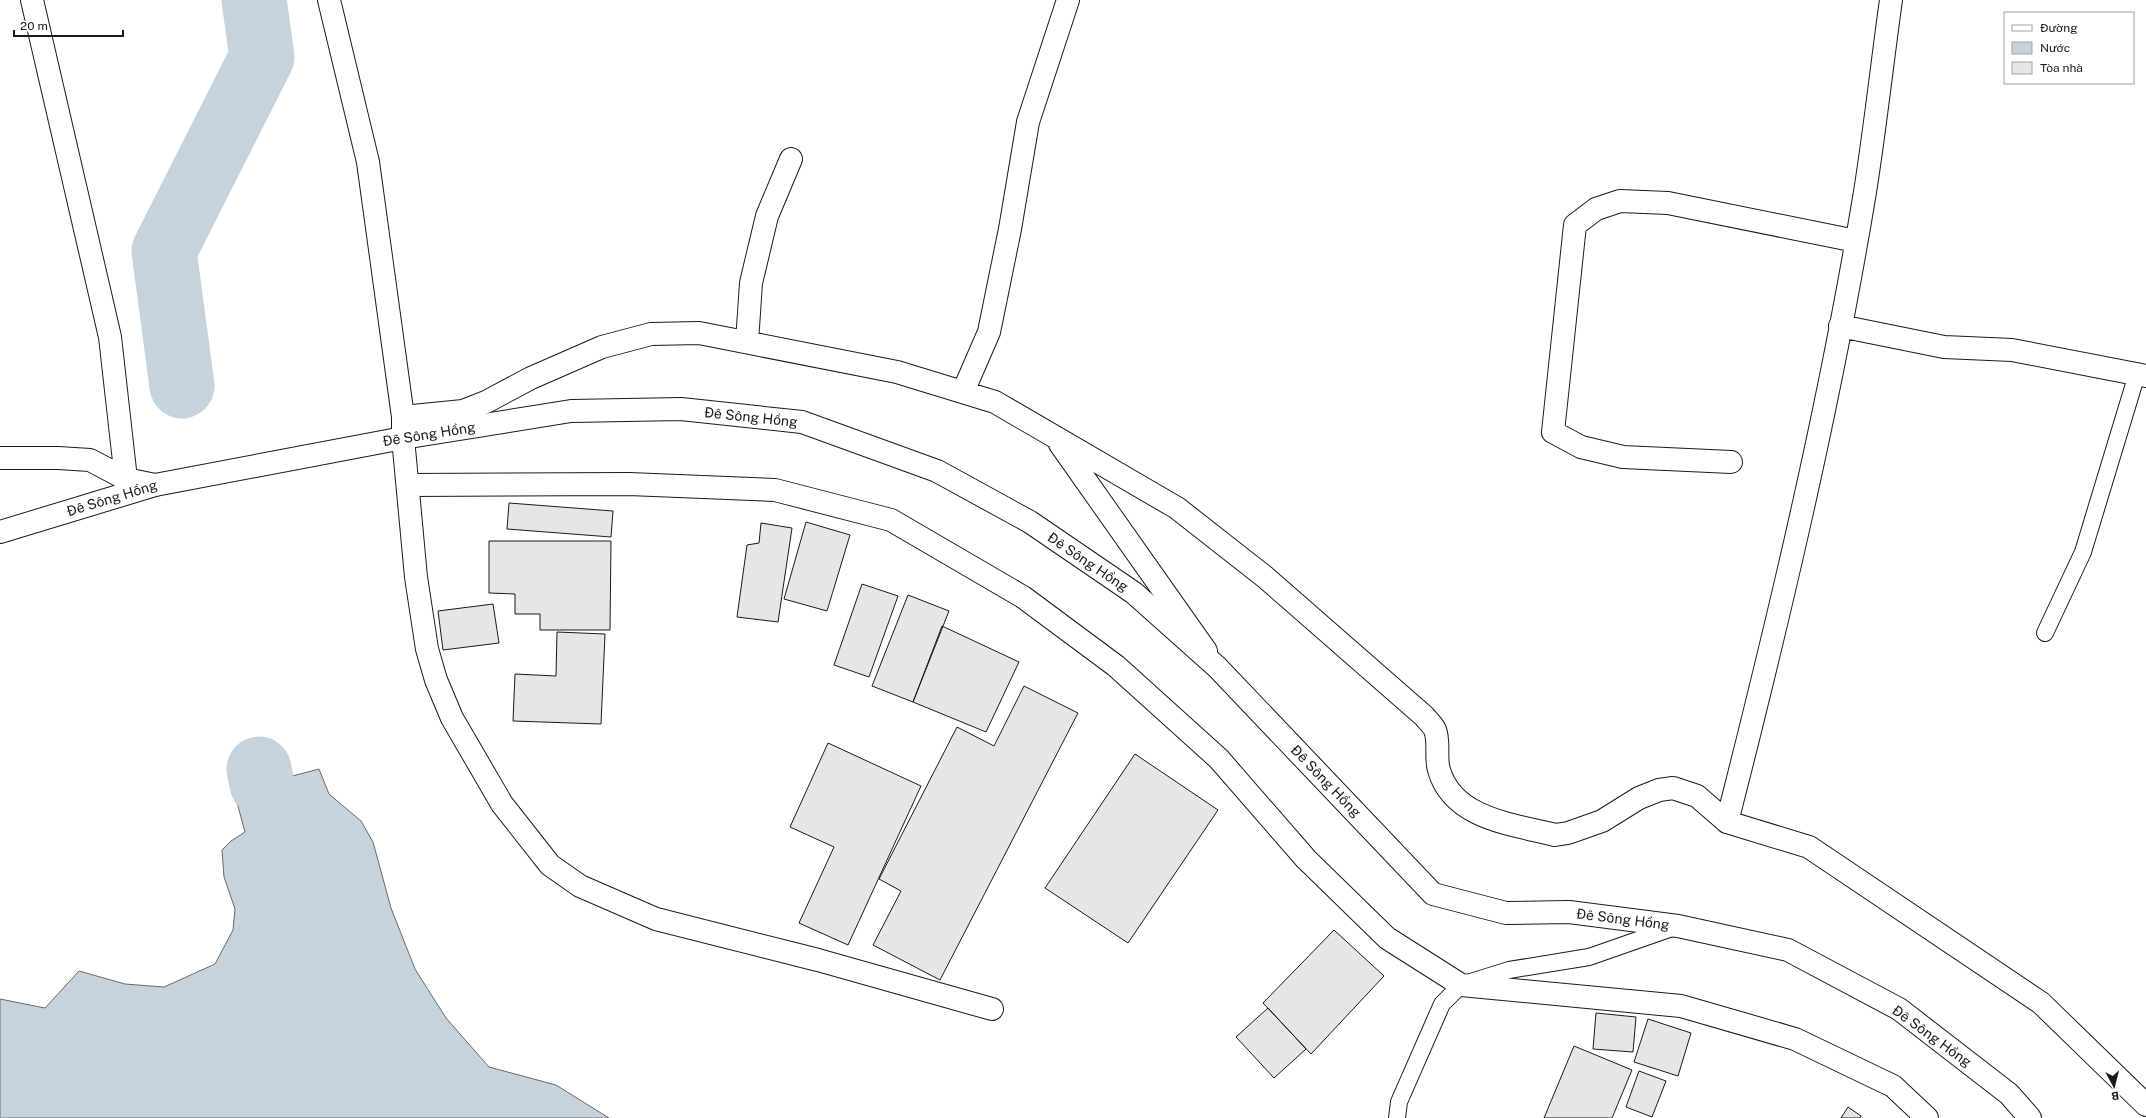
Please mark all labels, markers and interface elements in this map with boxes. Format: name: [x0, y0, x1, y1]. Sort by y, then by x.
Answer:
scale bar: [14, 12, 123, 38]
legend: [2004, 12, 2134, 84]
text: 20 m: [20, 19, 48, 33]
text: Đường: [2040, 21, 2078, 35]
text: Nước: [2040, 41, 2070, 55]
text: Tòa nhà: [2040, 61, 2083, 75]
street label: Đê Sông Hồng: [703, 404, 799, 430]
street label: Đê Sông Hồng: [381, 419, 477, 449]
street label: Đê Sông Hồng: [65, 477, 160, 519]
street label: Đê Sông Hồng: [1045, 529, 1132, 595]
street label: Đê Sông Hồng: [1288, 742, 1365, 821]
street label: Đê Sông Hồng: [1575, 905, 1671, 933]
street label: Đê Sông Hồng: [1889, 1002, 1975, 1070]
north arrow: [2094, 1066, 2134, 1106]
text: B: [2110, 1090, 2120, 1102]

